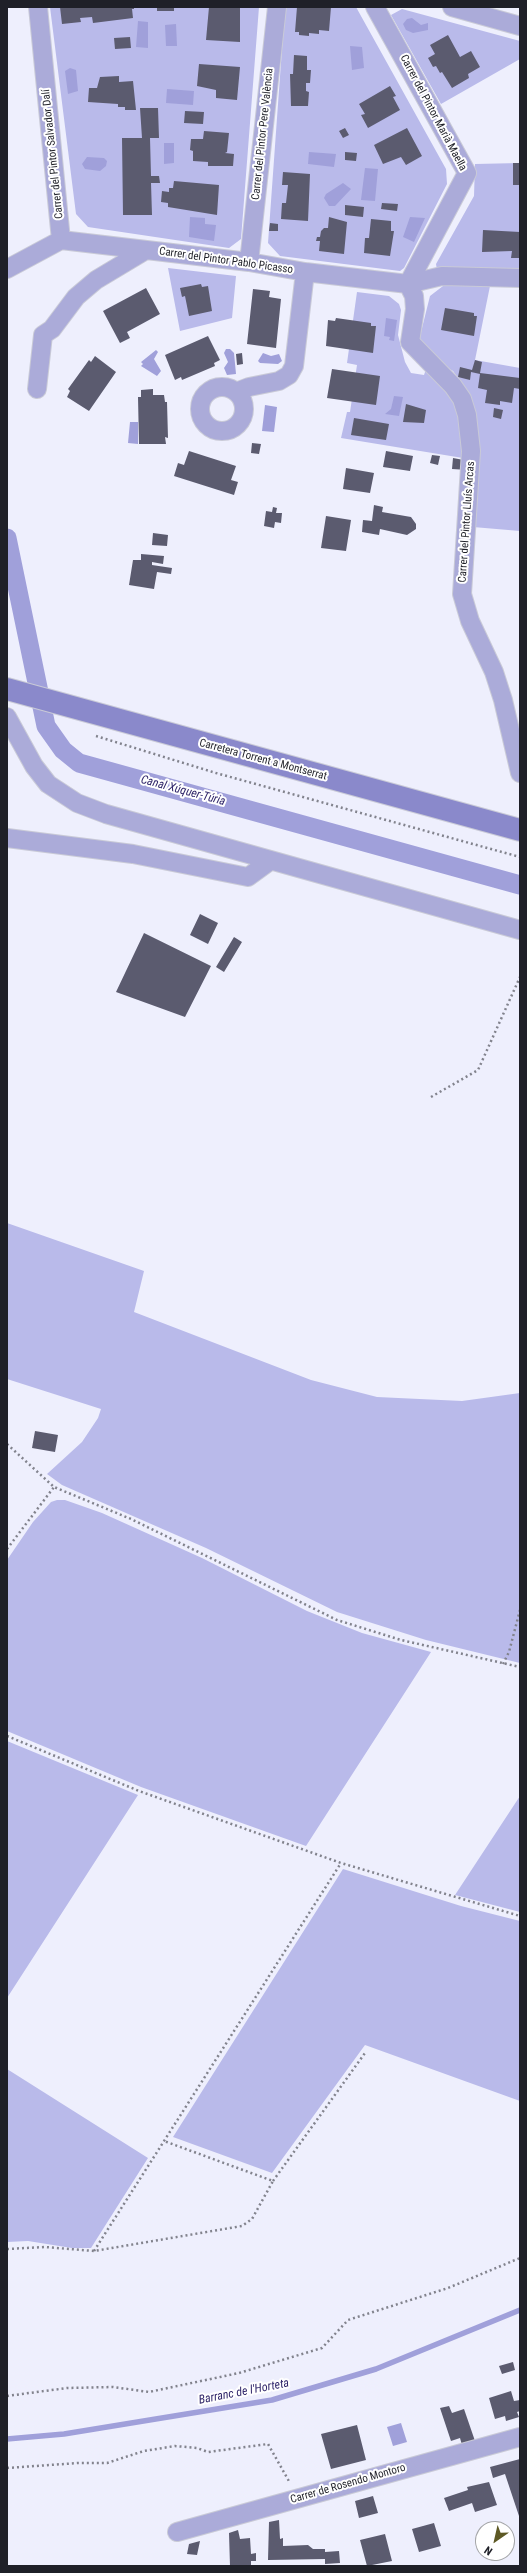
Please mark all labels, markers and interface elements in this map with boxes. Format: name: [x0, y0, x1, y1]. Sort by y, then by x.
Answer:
street label: Carrer del Pintor Marià Maella: [397, 53, 469, 173]
street label: Carrer del Pintor Pere València: [250, 67, 276, 201]
street label: Carrer del Pintor Salvador Dalí: [40, 89, 66, 219]
street label: Carrer del Pintor Pablo Picasso: [158, 245, 294, 277]
street label: Carrer del Pintor Lluís Arcas: [456, 461, 478, 583]
street label: Carretera Torrent a Montserrat: [198, 737, 328, 783]
water label: Canal Xúquer-Túria: [139, 773, 227, 809]
water label: Barranc de l'Horteta: [198, 2376, 290, 2408]
street label: Carrer de Rosendo Montoro: [289, 2461, 407, 2507]
north arrow: [475, 2521, 515, 2561]
text: N: [482, 2543, 495, 2558]

